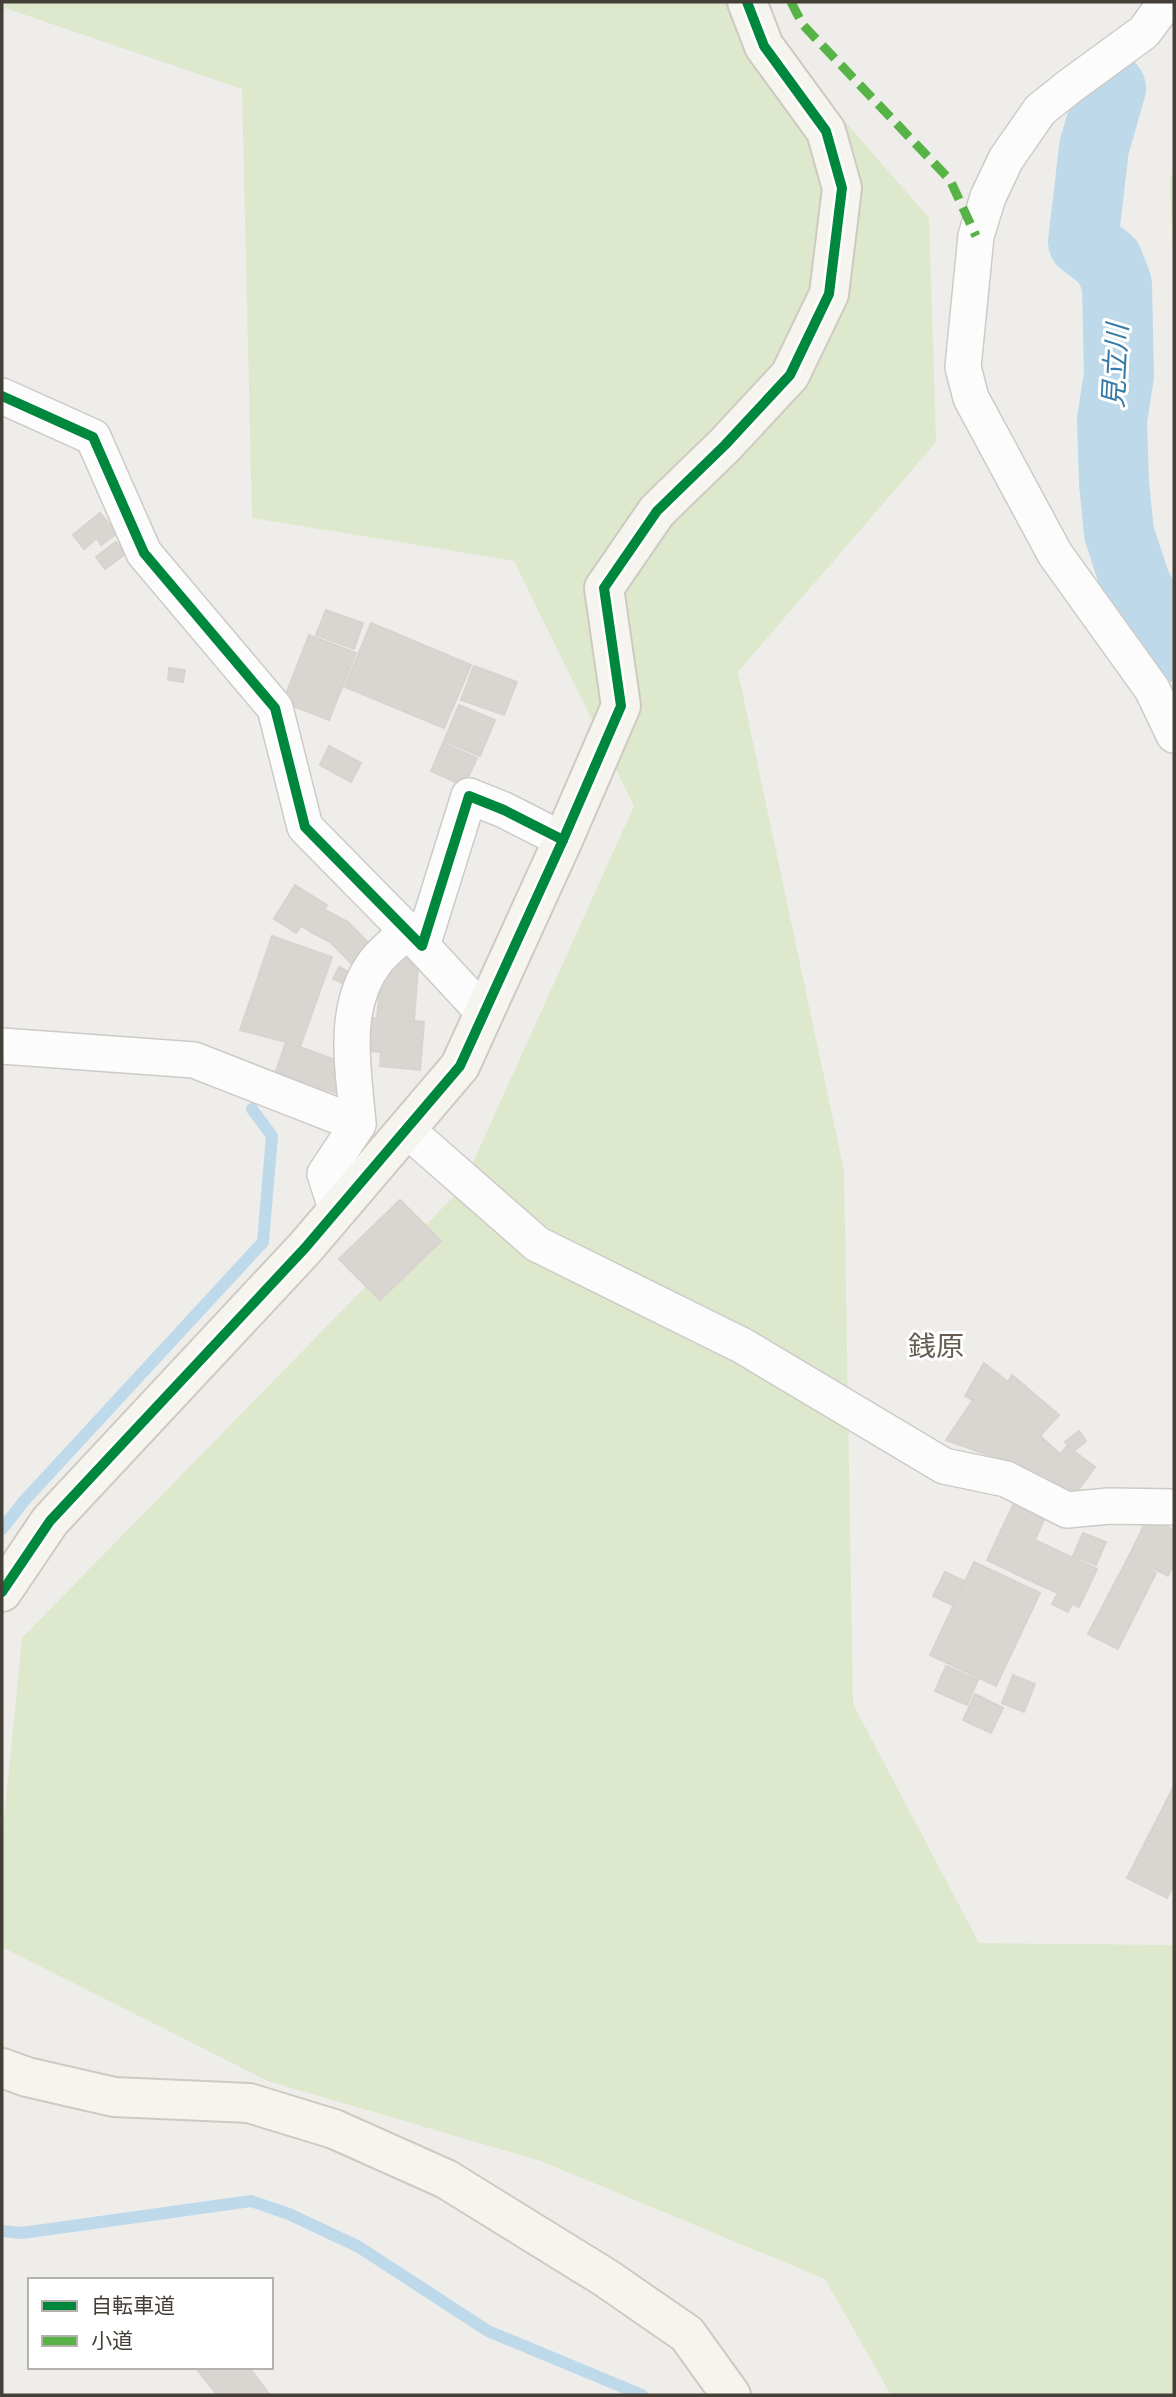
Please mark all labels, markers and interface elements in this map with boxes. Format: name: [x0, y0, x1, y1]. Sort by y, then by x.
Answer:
water label: 見立川: [1095, 320, 1133, 409]
district label: 銭原: [908, 1328, 964, 1362]
legend: [28, 2278, 273, 2369]
text: 自転車道: [91, 2292, 175, 2317]
text: 小道: [91, 2327, 133, 2352]

